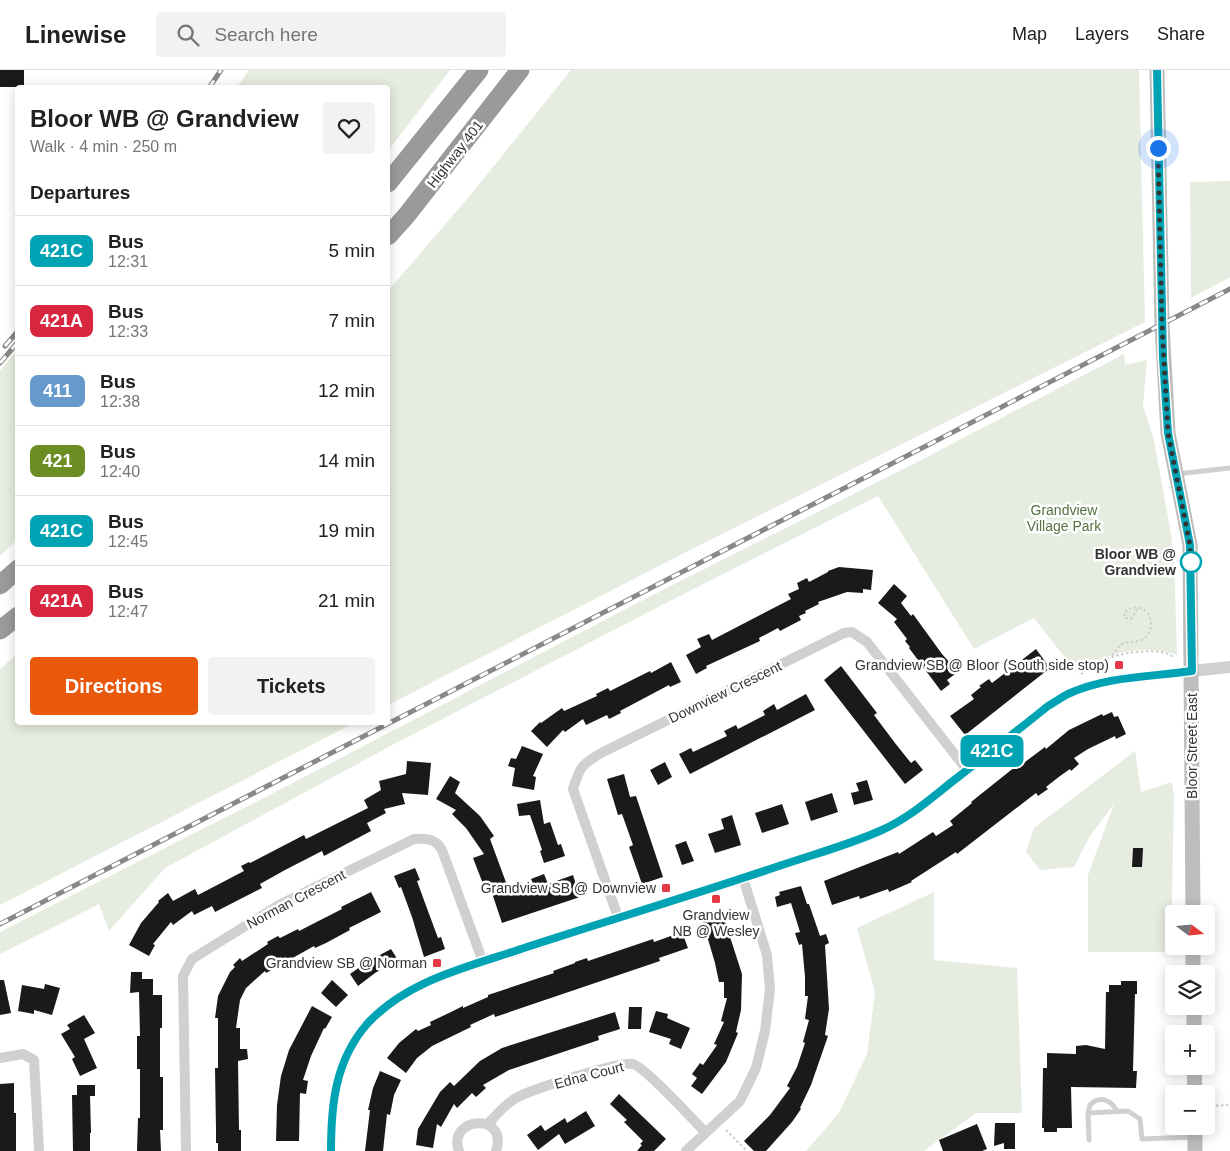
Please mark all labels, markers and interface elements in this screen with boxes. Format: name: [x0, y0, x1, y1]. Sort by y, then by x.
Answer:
search box: [156, 12, 506, 57]
text: Linewise: [25, 21, 126, 48]
icon: search: [174, 21, 202, 49]
text: Search here: [214, 24, 318, 45]
text: Map: [1012, 24, 1047, 44]
text: Layers: [1075, 24, 1129, 44]
text: Share: [1157, 24, 1205, 44]
button: heart: [323, 102, 375, 154]
text: Bloor WB @ Grandview: [30, 105, 299, 132]
street label: Highway 401: [424, 117, 486, 191]
your location: [1146, 136, 1171, 161]
text: Walk · 4 min · 250 m: [30, 138, 177, 155]
text: Departures: [30, 182, 130, 203]
text: Bus: [108, 231, 144, 252]
text: 5 min: [329, 240, 375, 261]
text: 421C: [40, 241, 83, 261]
text: 12:31: [108, 253, 148, 270]
text: Bus: [108, 301, 144, 322]
text: 7 min: [329, 310, 375, 331]
text: 421A: [40, 311, 83, 331]
text: 12:33: [108, 323, 148, 340]
text: Bus: [100, 371, 136, 392]
text: 12 min: [318, 380, 375, 401]
text: 411: [43, 381, 72, 401]
text: 12:38: [100, 393, 140, 410]
text: Bus: [100, 441, 136, 462]
text: 14 min: [318, 450, 375, 471]
text: 421: [42, 451, 73, 471]
text: 12:40: [100, 463, 140, 480]
park label: Grandview Village Park: [1027, 502, 1102, 534]
text: Bus: [108, 511, 144, 532]
text: 19 min: [318, 520, 375, 541]
text: 421C: [40, 521, 83, 541]
text: 12:45: [108, 533, 148, 550]
place label: Bloor WB @ Grandview: [1095, 546, 1176, 578]
marker: Bloor WB @ Grandview: [1180, 551, 1202, 573]
text: Bus: [108, 581, 144, 602]
text: 21 min: [318, 590, 375, 611]
text: 421A: [40, 591, 83, 611]
text: 12:47: [108, 603, 148, 620]
button: Directions: [30, 657, 198, 715]
button: Tickets: [208, 657, 375, 715]
place label: Grandview SB @ Bloor (South side stop): [855, 657, 1109, 673]
street label: Downview Crescent: [666, 658, 784, 726]
marker: Grandview SB @ Bloor (South side stop): [1113, 659, 1125, 671]
street label: Bloor Street East: [1184, 693, 1200, 799]
line badge: 421C: [957, 735, 1027, 767]
text: 421C: [970, 741, 1014, 761]
street label: Norman Crescent: [244, 866, 348, 932]
place label: Grandview SB @ Downview: [481, 880, 657, 896]
marker: Grandview SB @ Downview: [660, 882, 672, 894]
marker: Grandview NB @ Wesley: [710, 893, 722, 905]
north arrow: [1165, 905, 1215, 955]
map controls: [1165, 905, 1215, 1135]
place label: Grandview NB @ Wesley: [672, 907, 760, 939]
place label: Grandview SB @ Norman: [266, 955, 427, 971]
marker: Grandview SB @ Norman: [431, 957, 443, 969]
button: layers: [1165, 965, 1215, 1015]
button: +: [1165, 1025, 1215, 1075]
street label: Edna Court: [553, 1058, 625, 1092]
button: −: [1165, 1085, 1215, 1135]

